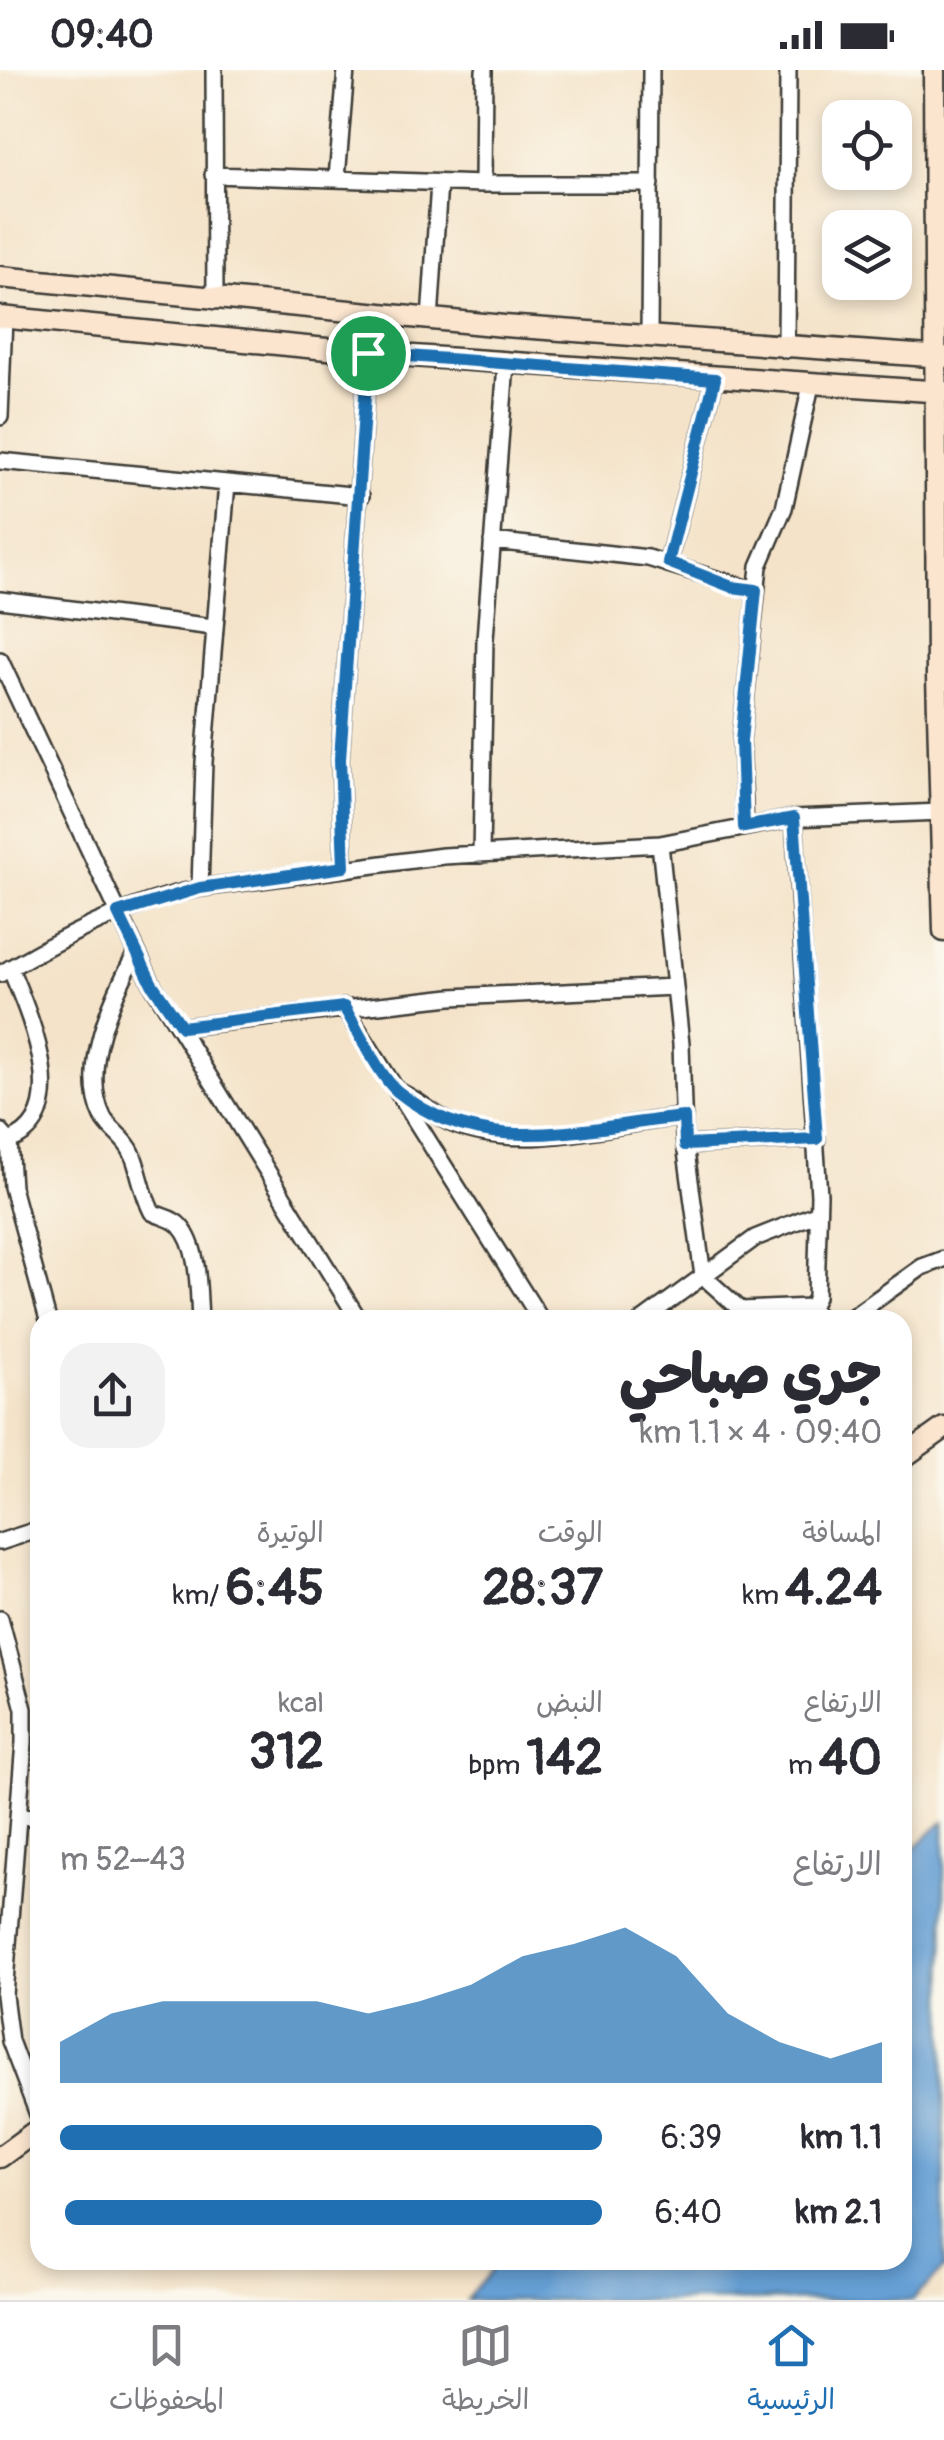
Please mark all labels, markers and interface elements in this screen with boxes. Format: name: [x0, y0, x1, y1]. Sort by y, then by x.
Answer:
text: 09:40: [50, 11, 154, 59]
map controls: [822, 100, 912, 300]
button: locate: [822, 100, 912, 190]
button: layers: [822, 210, 912, 300]
pin: [326, 311, 411, 396]
icon: arrive: [341, 326, 396, 381]
text: جري صباحي: [619, 1341, 882, 1410]
button: share: [60, 1343, 165, 1448]
text: 09:40 · 4 × 1.1 km: [640, 1413, 882, 1453]
text: الوتيرة: [256, 1516, 324, 1551]
text: الوقت: [538, 1516, 603, 1551]
text: المسافة: [802, 1516, 882, 1551]
text: 6:45: [225, 1557, 324, 1620]
text: 28:37: [482, 1557, 603, 1620]
text: 4.24: [785, 1557, 882, 1620]
text: /km: [173, 1578, 225, 1613]
text: km: [742, 1578, 785, 1613]
text: kcal: [278, 1686, 324, 1721]
text: النبض: [536, 1686, 603, 1721]
text: الارتفاع: [803, 1686, 882, 1721]
text: 312: [249, 1721, 324, 1784]
text: 142: [527, 1727, 603, 1790]
text: 40: [819, 1727, 882, 1790]
text: bpm: [469, 1748, 527, 1783]
text: m: [788, 1748, 819, 1783]
text: 43–52 m: [60, 1840, 186, 1880]
text: الارتفاع: [792, 1845, 882, 1885]
text: 6:39: [660, 2118, 722, 2158]
text: 1.1 km: [801, 2118, 882, 2158]
text: 6:40: [654, 2193, 722, 2233]
text: 2.1 km: [796, 2193, 882, 2233]
tab: المحفوظات: [109, 2318, 224, 2424]
tab: الخريطة: [442, 2318, 529, 2424]
tab: الرئيسية: [747, 2318, 835, 2424]

